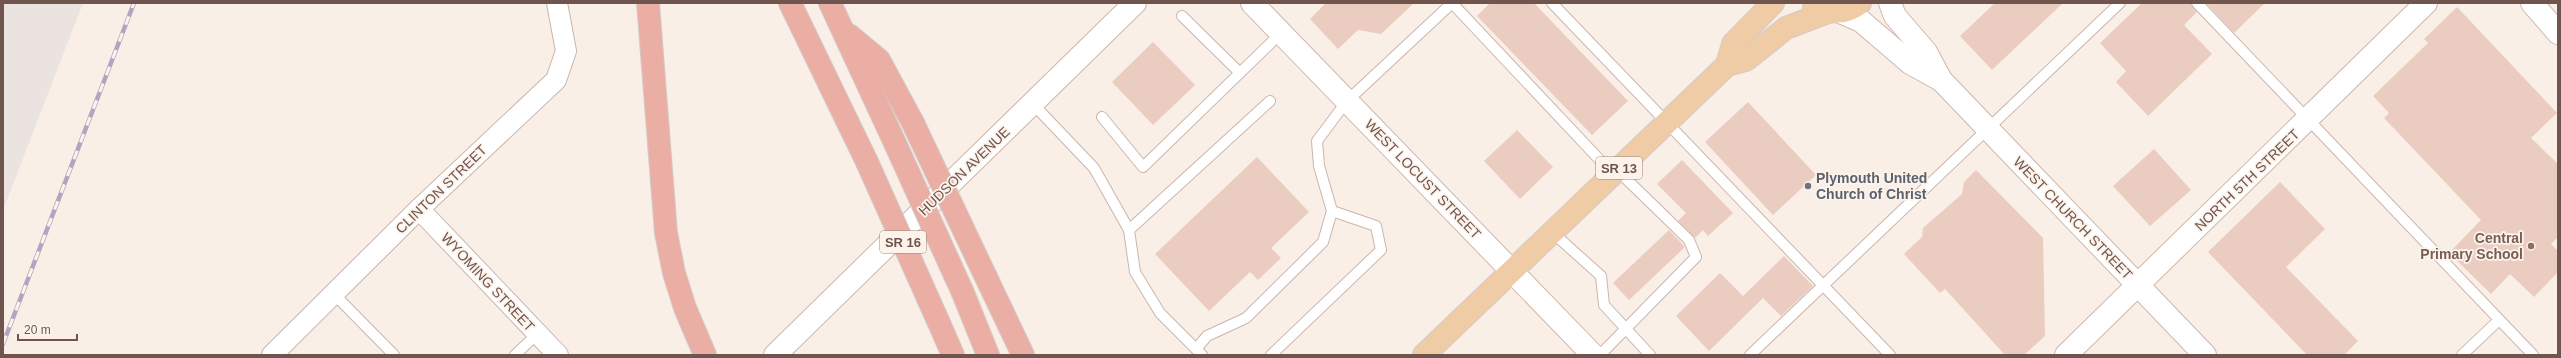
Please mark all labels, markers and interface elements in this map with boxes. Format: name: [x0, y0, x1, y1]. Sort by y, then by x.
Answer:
street label: WEST LOCUST STREET: [1362, 116, 1485, 242]
street label: HUDSON AVENUE: [915, 123, 1013, 219]
street label: NORTH 5TH STREET: [2191, 126, 2303, 234]
street label: CLINTON STREET: [392, 141, 490, 237]
street label: WEST CHURCH STREET: [2010, 154, 2136, 283]
road number: SR 13: [1596, 157, 1642, 179]
place label: Plymouth United Church of Christ: [1816, 170, 1927, 202]
marker: Plymouth United Church of Christ: [1803, 181, 1813, 191]
street label: WYOMING STREET: [438, 229, 538, 335]
place label: Central Primary School: [2420, 230, 2523, 262]
road number: SR 16: [880, 231, 926, 253]
marker: Central Primary School: [2526, 241, 2536, 251]
scale bar: [18, 316, 77, 342]
text: 20 m: [24, 323, 51, 337]

